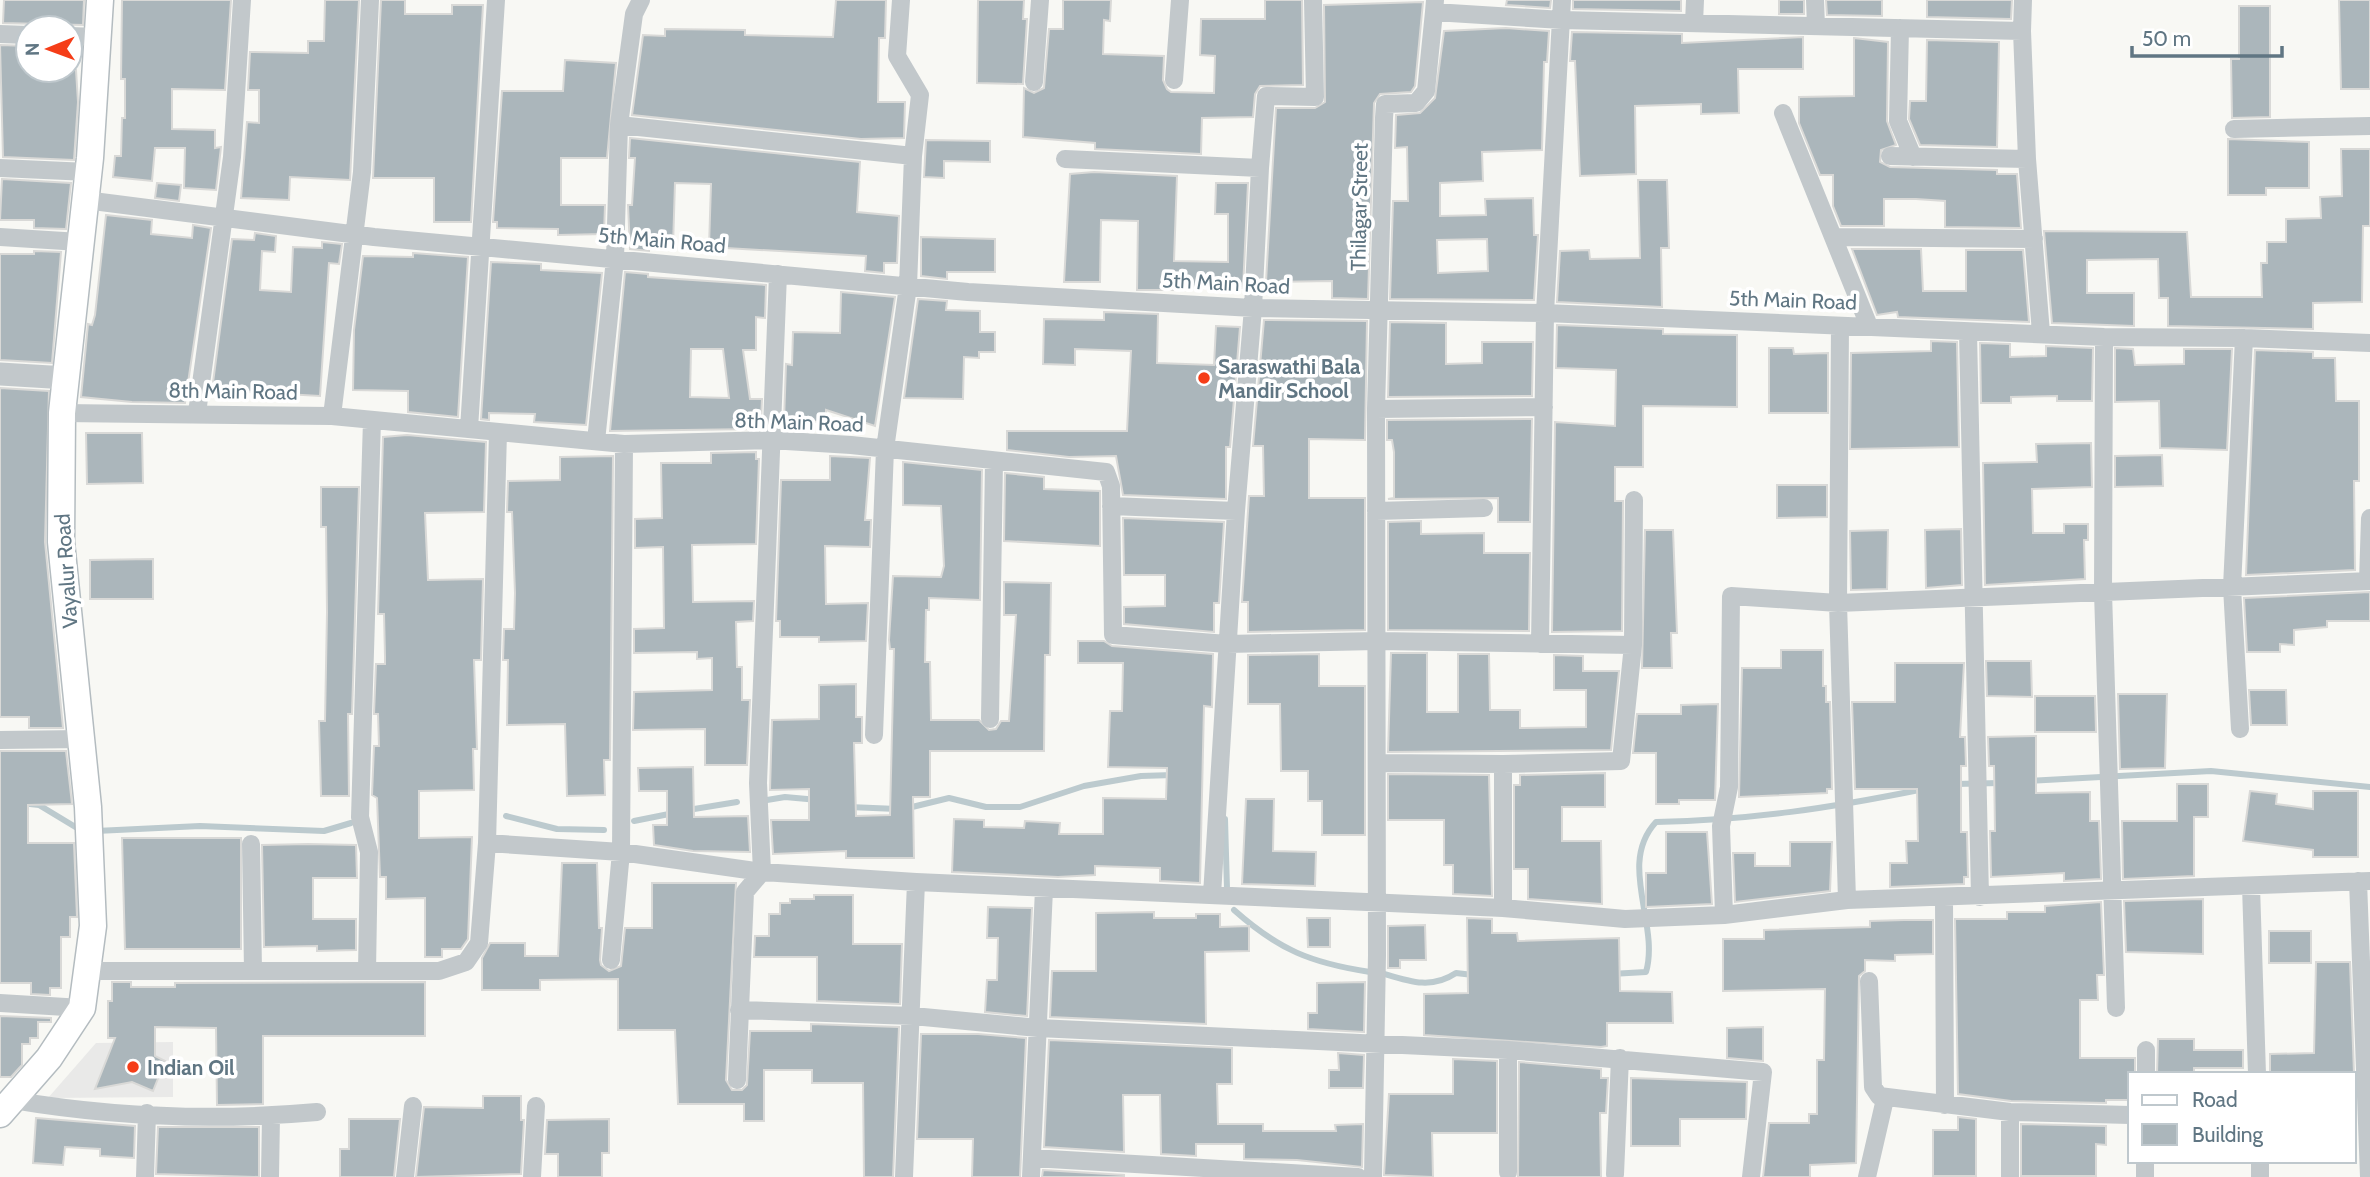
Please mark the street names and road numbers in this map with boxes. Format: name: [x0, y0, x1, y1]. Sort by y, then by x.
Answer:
street label: Thilagar Street: [1345, 143, 1373, 271]
street label: 5th Main Road: [597, 222, 727, 258]
street label: 5th Main Road: [1161, 267, 1291, 299]
street label: 5th Main Road: [1729, 285, 1857, 315]
street label: 8th Main Road: [168, 377, 298, 405]
street label: 8th Main Road: [734, 407, 864, 437]
street label: Vayalur Road: [50, 513, 82, 629]

